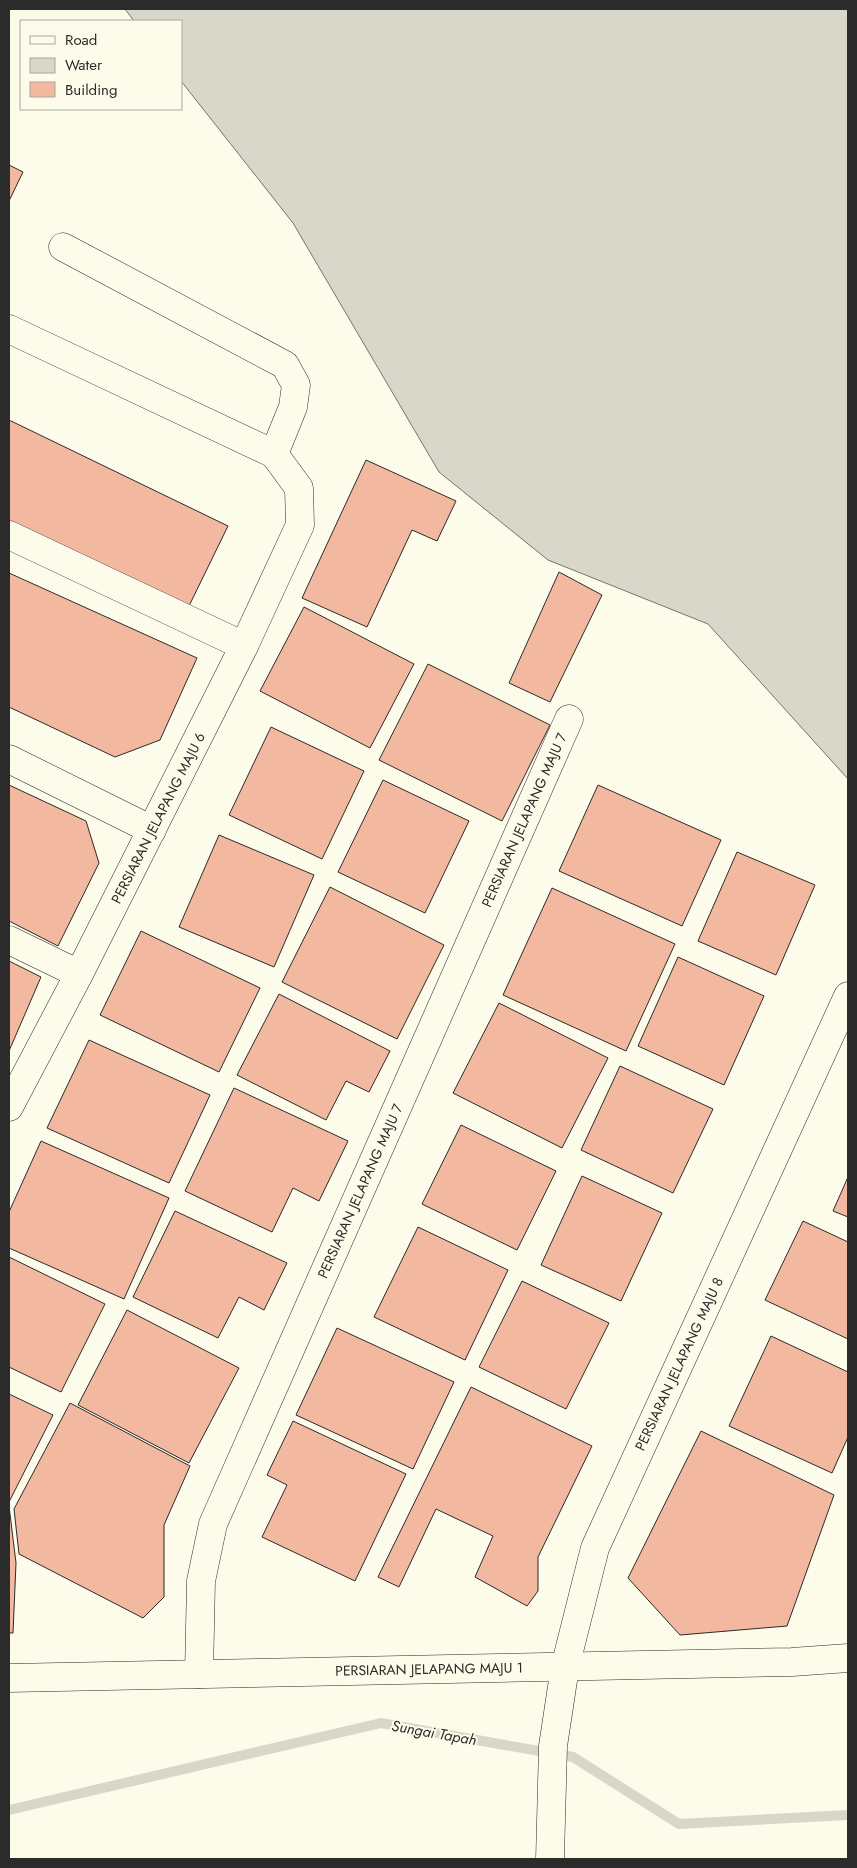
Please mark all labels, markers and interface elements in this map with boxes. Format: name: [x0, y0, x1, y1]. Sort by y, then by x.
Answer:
legend: [20, 20, 182, 110]
text: Road: [65, 29, 97, 51]
text: Water: [65, 54, 103, 76]
text: Building: [65, 79, 117, 101]
street label: PERSIARAN JELAPANG MAJU 6: [106, 729, 210, 907]
street label: PERSIARAN JELAPANG MAJU 7: [476, 729, 572, 910]
street label: PERSIARAN JELAPANG MAJU 7: [312, 1100, 408, 1281]
street label: PERSIARAN JELAPANG MAJU 8: [630, 1274, 728, 1454]
street label: PERSIARAN JELAPANG MAJU 1: [335, 1657, 523, 1681]
water label: Sungai Tapah: [390, 1715, 478, 1751]

